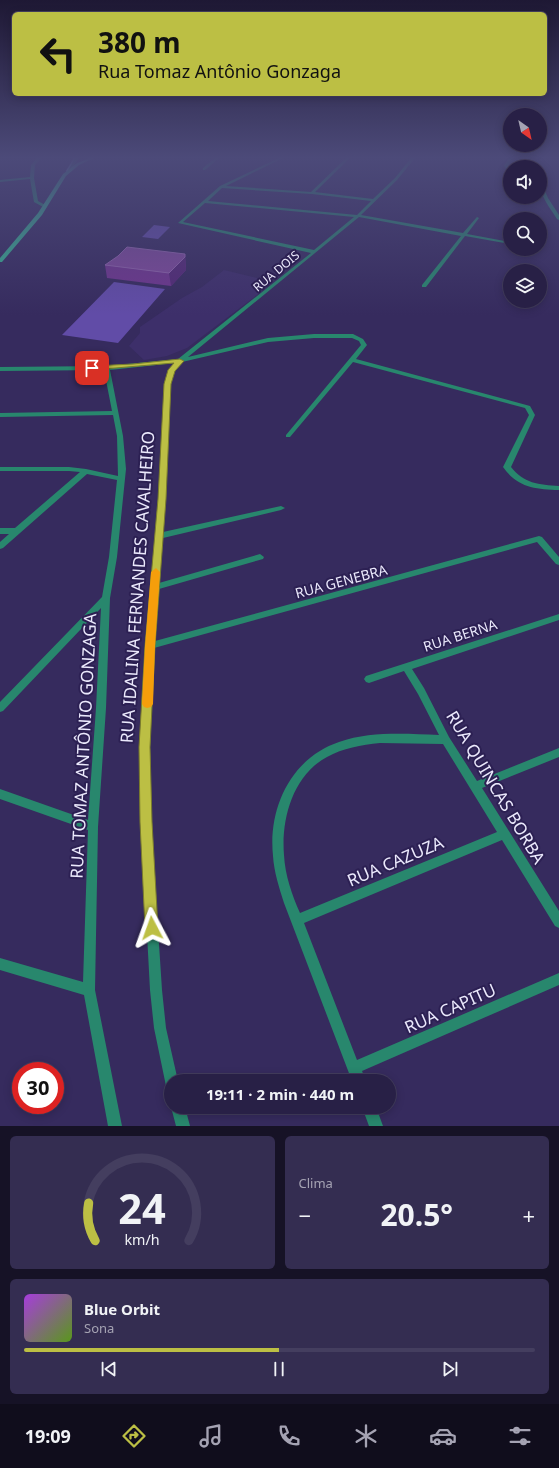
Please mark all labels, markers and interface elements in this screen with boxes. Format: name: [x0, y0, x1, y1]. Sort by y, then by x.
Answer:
text: 380 m: [98, 23, 181, 61]
icon: left: [32, 28, 84, 80]
text: Rua Tomaz Antônio Gonzaga: [98, 59, 341, 83]
north arrow: [503, 108, 547, 152]
map controls: [503, 108, 547, 308]
button: sound: [503, 160, 547, 204]
button: search: [503, 212, 547, 256]
street label: RUA DOIS: [249, 246, 303, 295]
button: layers: [503, 264, 547, 308]
pin: [75, 351, 109, 385]
icon: arrive: [81, 357, 103, 379]
street label: RUA IDALINA FERNANDES CAVALHEIRO: [115, 430, 159, 744]
street label: RUA GENEBRA: [293, 560, 389, 602]
street label: RUA TOMAZ ANTÔNIO GONZAGA: [65, 613, 101, 879]
street label: RUA BERNA: [421, 614, 499, 656]
street label: RUA QUINCAS BORBA: [441, 706, 551, 868]
street label: RUA CAZUZA: [343, 830, 447, 892]
position arrow: [131, 907, 173, 949]
street label: RUA CAPITU: [401, 978, 499, 1038]
speed limit sign: 30: [12, 1062, 64, 1114]
text: 19:11 · 2 min · 440 m: [206, 1084, 354, 1104]
text: Clima: [299, 1174, 333, 1192]
text: 24: [118, 1179, 166, 1235]
text: 20.5°: [380, 1194, 453, 1235]
text: −: [299, 1200, 311, 1230]
text: +: [522, 1200, 535, 1230]
text: km/h: [125, 1229, 160, 1248]
text: Blue Orbit: [84, 1299, 160, 1319]
text: Sona: [84, 1319, 114, 1337]
icon: previous: [98, 1358, 120, 1380]
icon: pause: [268, 1358, 290, 1380]
icon: next: [439, 1358, 461, 1380]
icon: directions: [120, 1422, 148, 1450]
icon: music: [197, 1422, 225, 1450]
icon: phone: [275, 1422, 303, 1450]
icon: climate: [352, 1422, 380, 1450]
icon: car: [429, 1422, 457, 1450]
icon: filters: [506, 1422, 534, 1450]
text: 19:09: [25, 1424, 71, 1448]

